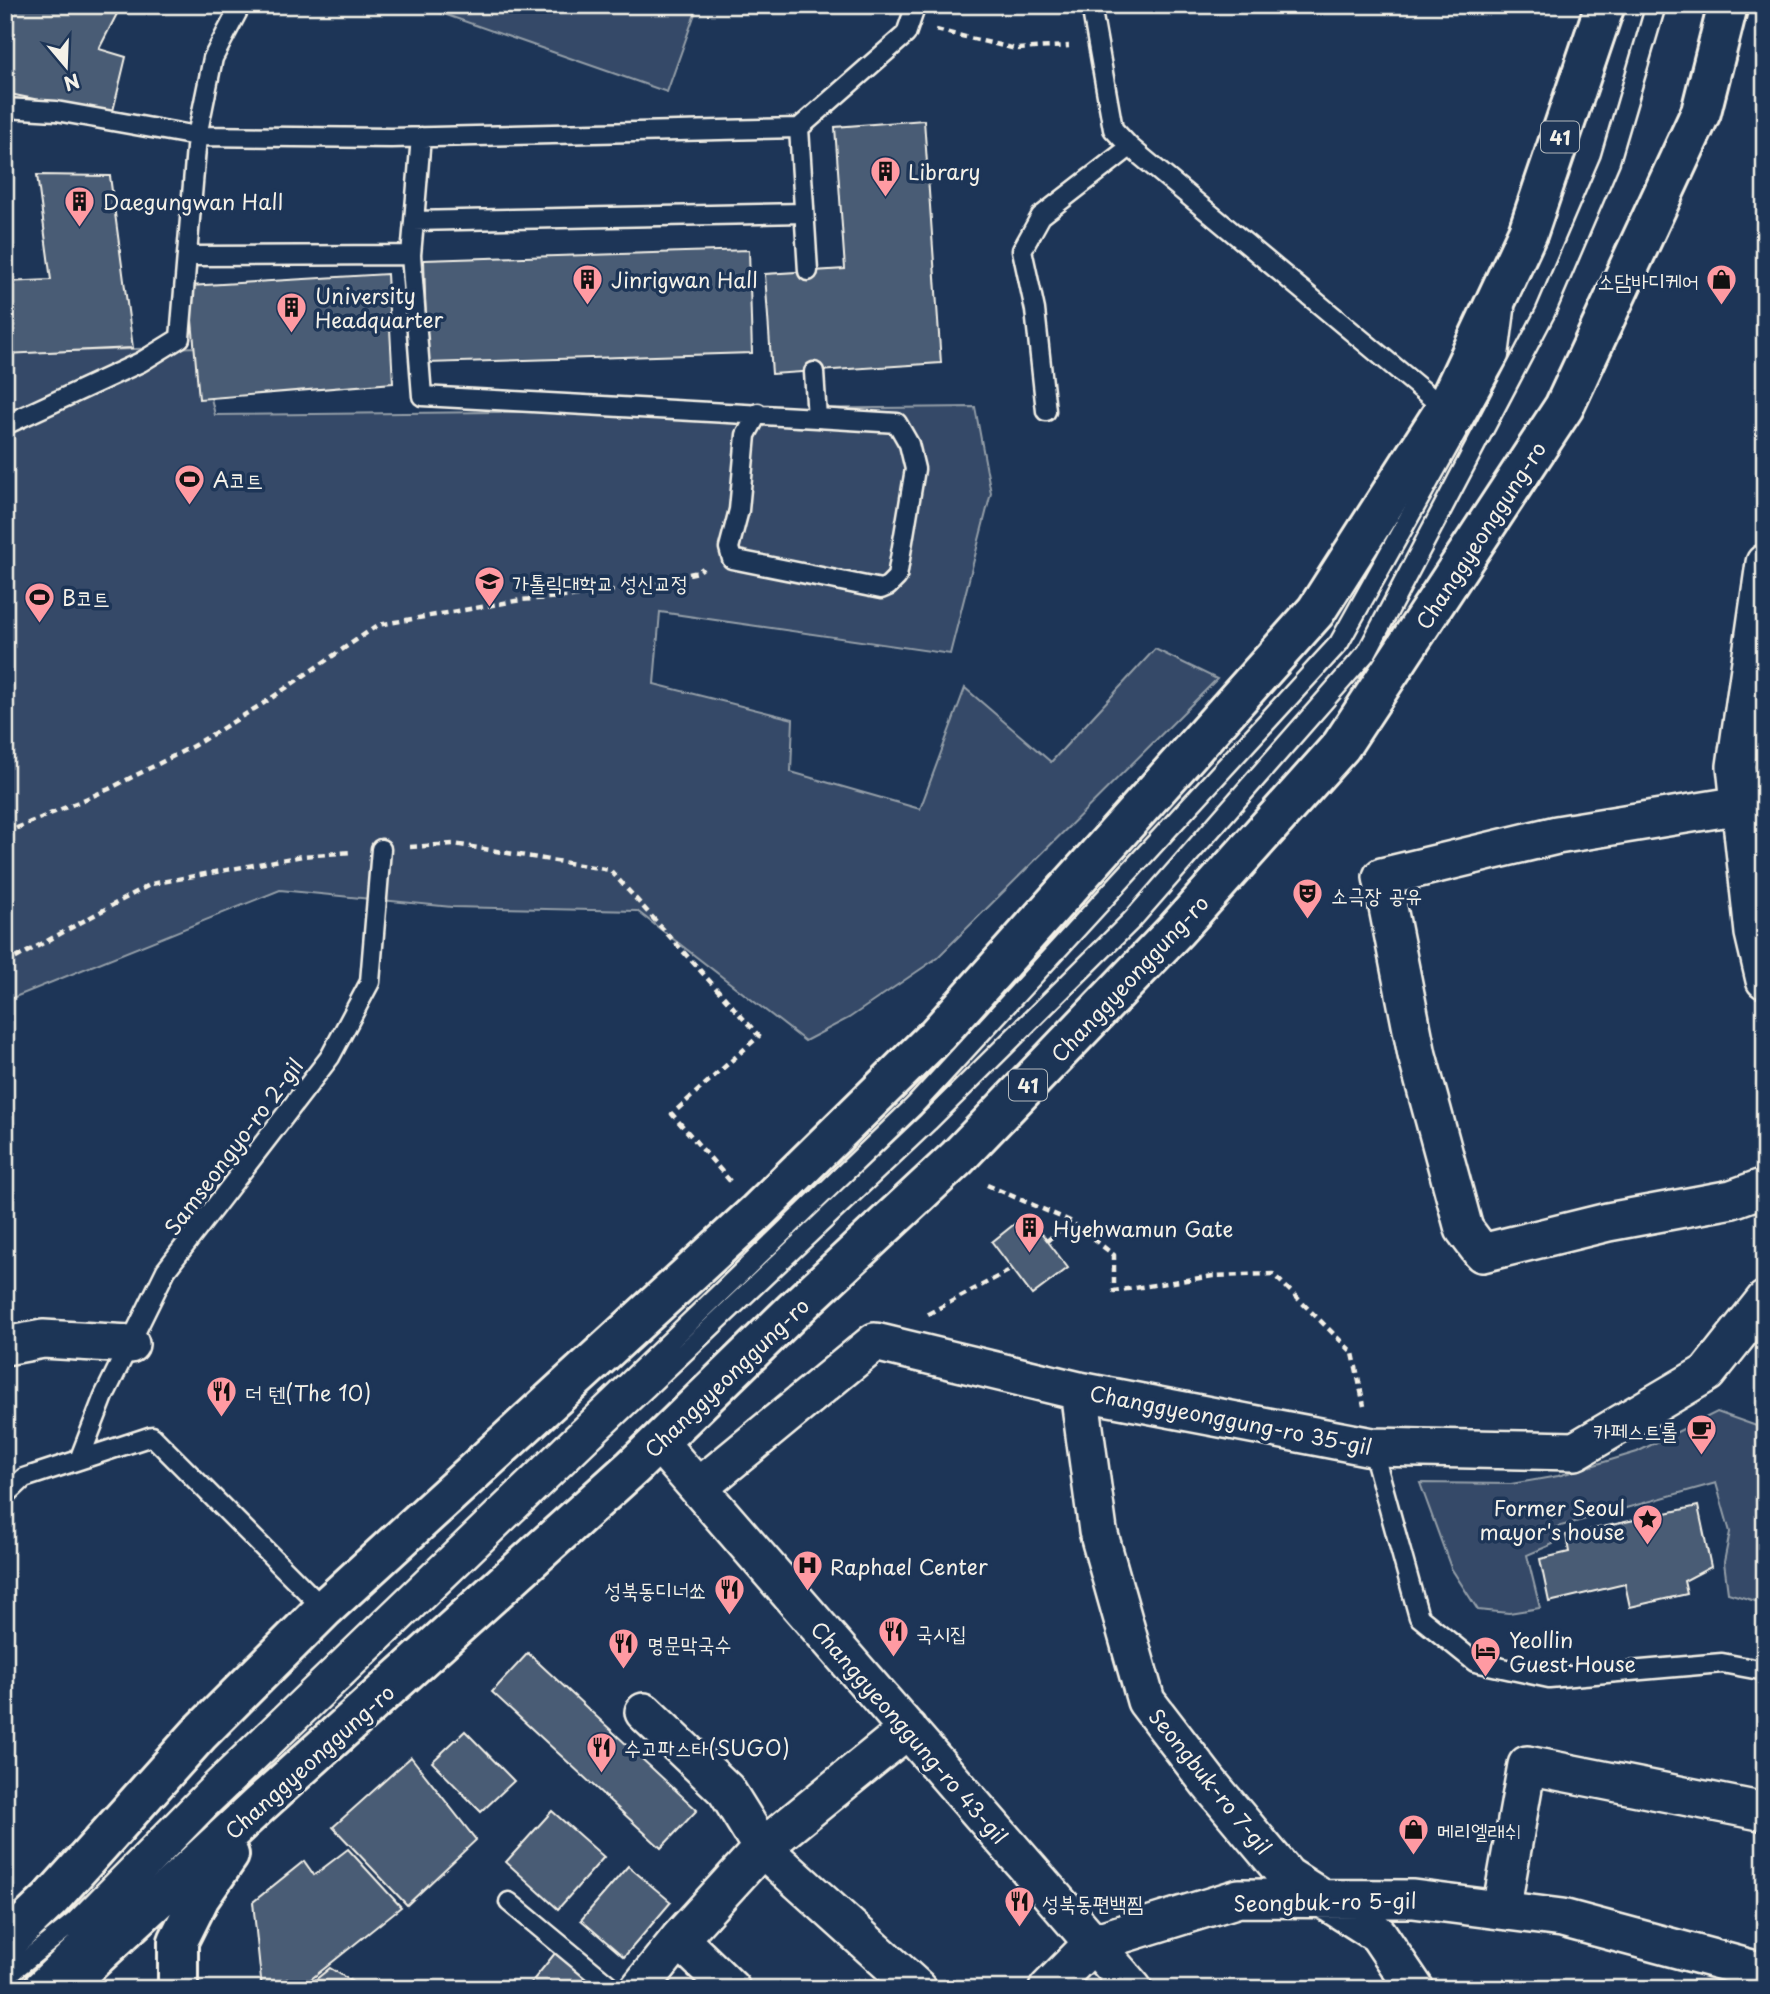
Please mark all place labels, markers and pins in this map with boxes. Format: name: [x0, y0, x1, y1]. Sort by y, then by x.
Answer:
building icon: Library: [868, 154, 902, 198]
place label: Library: [908, 155, 981, 187]
building icon: Daegungwan Hall: [63, 184, 97, 228]
place label: Daegungwan Hall: [103, 185, 283, 217]
building icon: Jinrigwan Hall: [571, 262, 605, 306]
place label: Jinrigwan Hall: [611, 263, 758, 295]
shop icon: 소담바디케어: [1705, 263, 1739, 307]
place label: 소담바디케어: [1598, 264, 1699, 296]
place label: University Headquarter: [315, 279, 444, 335]
building icon: University Headquarter: [275, 290, 309, 334]
sports icon: A코트: [173, 462, 207, 506]
place label: A코트: [213, 463, 263, 495]
school or university icon: 가톨릭대학교 성신교정: [472, 565, 506, 609]
place label: 가톨릭대학교 성신교정: [512, 566, 688, 598]
sports icon: B코트: [22, 580, 56, 624]
place label: B코트: [62, 581, 110, 613]
theatre icon: 소극장 공유: [1291, 877, 1325, 921]
place label: 소극장 공유: [1331, 878, 1422, 910]
building icon: Hyehwamun Gate: [1013, 1211, 1047, 1255]
place label: Hyehwamun Gate: [1053, 1212, 1233, 1244]
restaurant icon: 더 텐(The 10): [205, 1375, 239, 1419]
place label: 더 텐(The 10): [245, 1376, 371, 1408]
cafe icon: 카페스트롤: [1684, 1413, 1718, 1457]
place label: 카페스트롤: [1594, 1414, 1678, 1446]
place label: Former Seoul mayor's house: [1480, 1491, 1625, 1547]
place icon: Former Seoul mayor's house: [1631, 1502, 1665, 1546]
hospital icon: Raphael Center: [790, 1549, 824, 1593]
place label: Raphael Center: [830, 1550, 988, 1582]
restaurant icon: 성북동디너쑈: [712, 1572, 746, 1616]
place label: 성북동디너쑈: [605, 1573, 706, 1605]
restaurant icon: 국시집: [876, 1615, 910, 1659]
place label: 국시집: [916, 1616, 967, 1648]
place label: Yeollin Guest House: [1509, 1623, 1636, 1679]
restaurant icon: 명문막국수: [607, 1626, 641, 1670]
place label: 명문막국수: [647, 1627, 732, 1659]
hotel icon: Yeollin Guest House: [1469, 1634, 1503, 1678]
restaurant icon: 수고파스타(SUGO): [584, 1730, 618, 1774]
place label: 수고파스타(SUGO): [624, 1731, 790, 1763]
shop icon: 메리엘래쉬: [1397, 1813, 1431, 1857]
place label: 메리엘래쉬: [1437, 1814, 1522, 1846]
restaurant icon: 성북동편백찜: [1002, 1885, 1036, 1929]
place label: 성북동편백찜: [1042, 1886, 1143, 1918]

